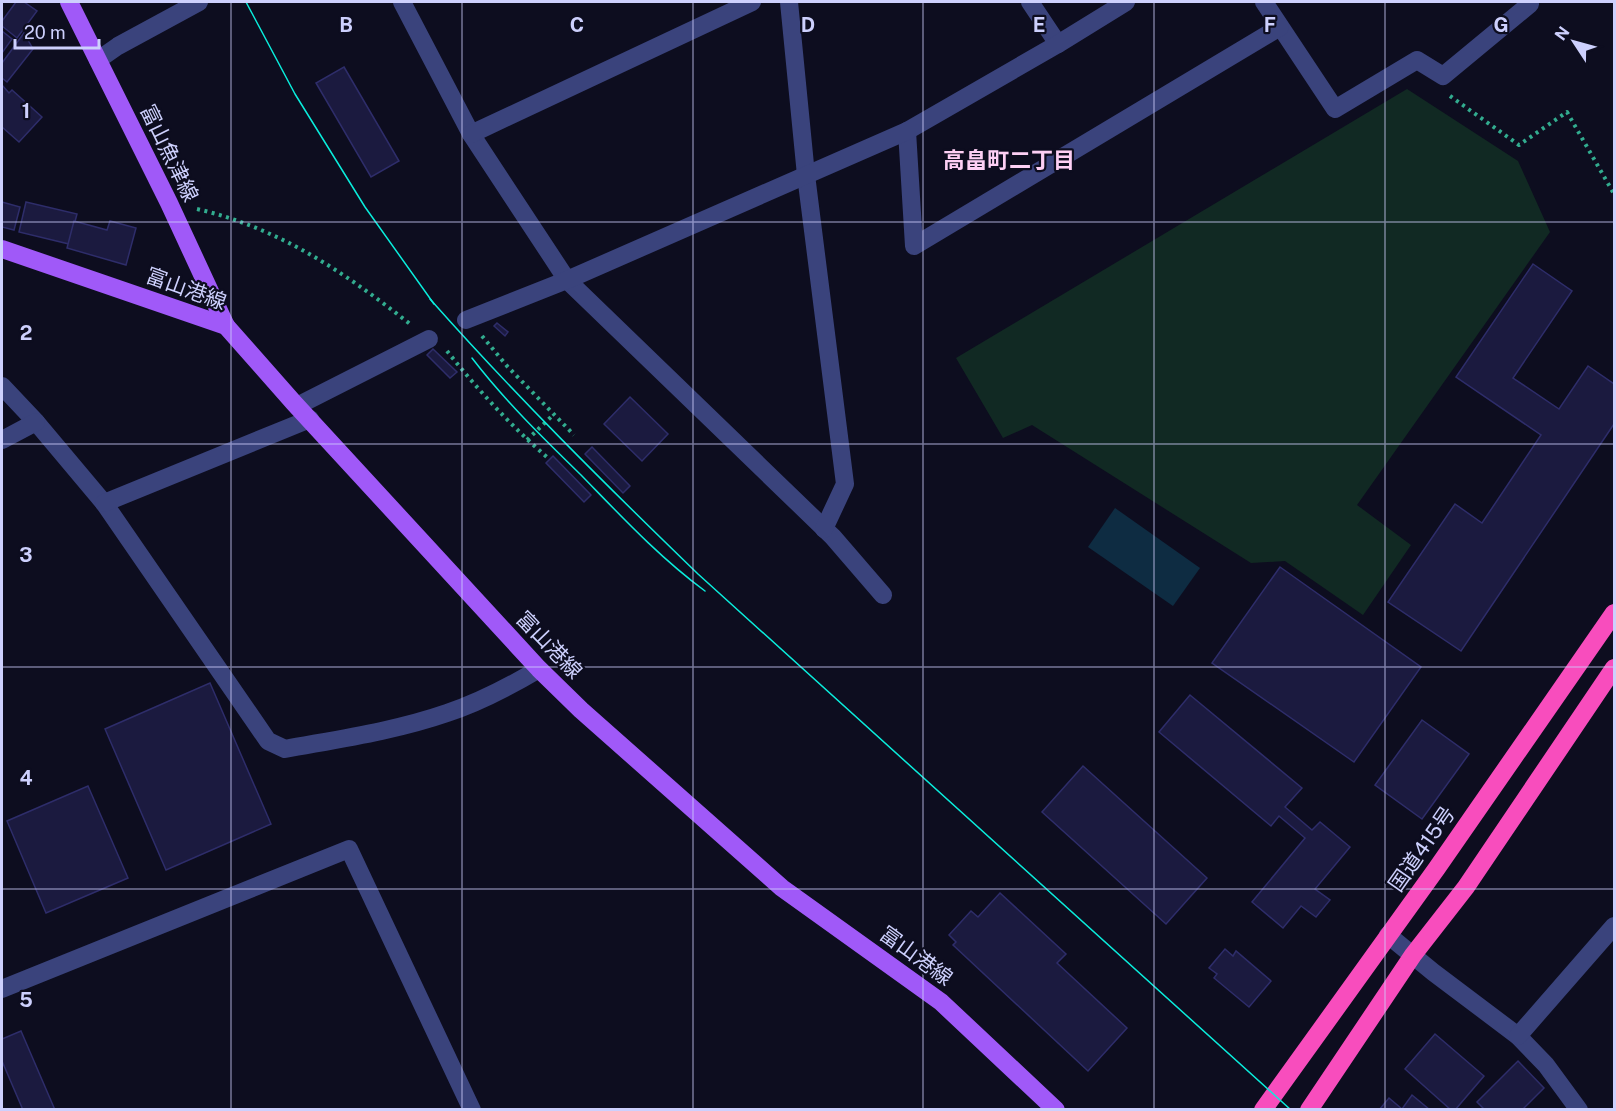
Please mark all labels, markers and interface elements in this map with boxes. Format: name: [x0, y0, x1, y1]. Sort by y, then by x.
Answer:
scale bar: [15, 12, 99, 50]
north arrow: [1544, 12, 1604, 72]
text: B: [339, 13, 353, 37]
text: C: [570, 13, 584, 37]
text: D: [801, 13, 815, 37]
text: E: [1033, 13, 1045, 37]
text: F: [1264, 13, 1276, 37]
text: G: [1493, 13, 1509, 37]
text: 20 m: [24, 22, 66, 43]
text: N: [1551, 23, 1574, 44]
text: 1: [22, 99, 30, 123]
street label: 富山魚津線: [135, 100, 204, 205]
district label: 高畠町二丁目: [943, 147, 1075, 173]
street label: 富山港線: [142, 262, 230, 315]
text: 2: [20, 321, 32, 345]
text: 3: [19, 543, 33, 567]
street label: 富山港線: [511, 606, 588, 684]
text: 4: [19, 766, 33, 790]
street label: 国道415号: [1383, 801, 1460, 896]
street label: 富山港線: [875, 921, 958, 990]
text: 5: [19, 988, 33, 1012]

